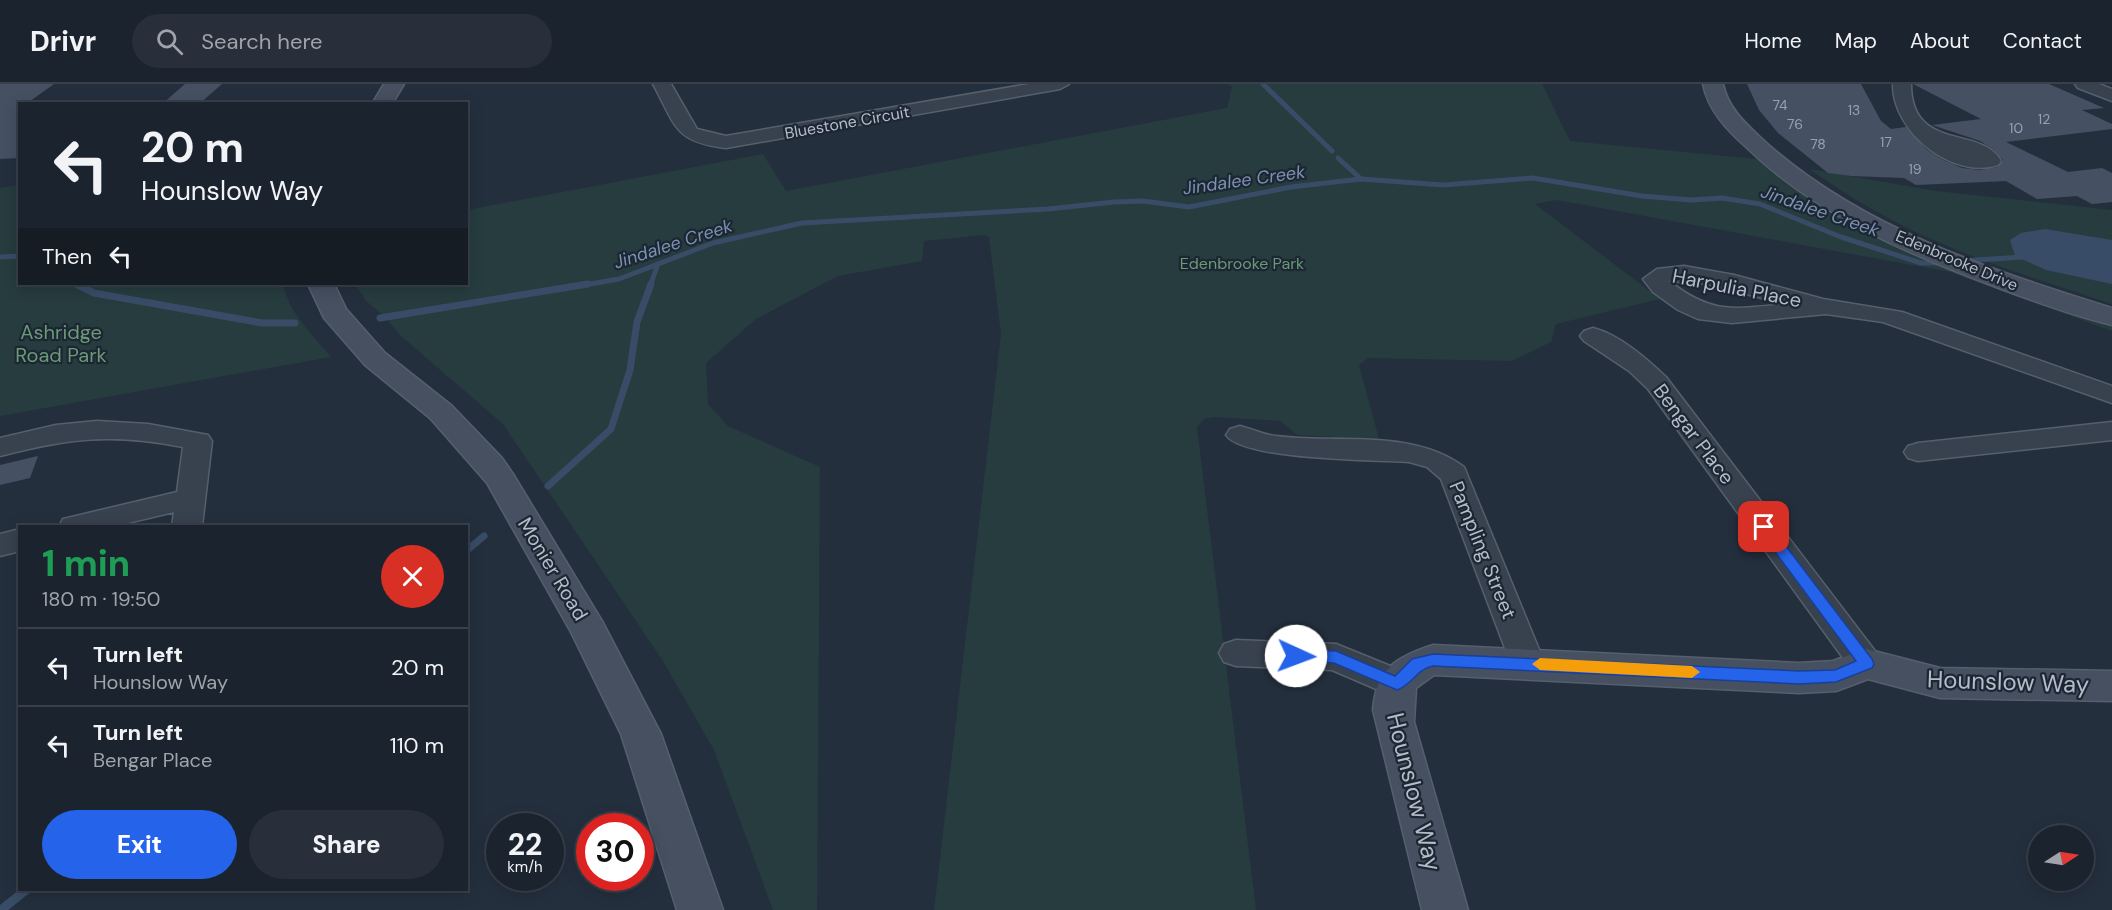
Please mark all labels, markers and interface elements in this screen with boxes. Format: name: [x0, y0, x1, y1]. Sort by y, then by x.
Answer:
search box: [132, 14, 552, 68]
text: Drivr: [30, 23, 96, 60]
icon: search: [153, 25, 186, 58]
text: Search here: [201, 27, 323, 56]
text: Home: [1744, 27, 1802, 55]
text: Map: [1835, 27, 1877, 55]
text: About: [1910, 27, 1970, 55]
text: Contact: [2003, 27, 2082, 55]
house number: 74: [1772, 96, 1788, 114]
street label: Bluestone Circuit: [783, 101, 911, 144]
house number: 13: [1848, 101, 1860, 119]
house number: 12: [2038, 110, 2050, 128]
house number: 76: [1787, 115, 1803, 133]
house number: 10: [2009, 119, 2023, 137]
text: 20 m: [141, 120, 244, 175]
icon: left: [42, 126, 120, 204]
house number: 17: [1880, 133, 1892, 151]
house number: 78: [1810, 135, 1826, 153]
water label: Jindalee Creek: [1181, 159, 1308, 200]
house number: 19: [1908, 160, 1922, 178]
text: Hounslow Way: [141, 173, 323, 208]
water label: Jindalee Creek: [1758, 180, 1883, 243]
water label: Jindalee Creek: [611, 213, 736, 274]
street label: Edenbrooke Drive: [1893, 225, 2021, 296]
icon: left: [104, 240, 137, 273]
text: Then: [42, 242, 92, 271]
park label: Edenbrooke Park: [1180, 253, 1304, 274]
street label: Harpulia Place: [1670, 263, 1804, 313]
park label: Ashridge Road Park: [15, 319, 107, 368]
street label: Bengar Place: [1648, 378, 1740, 490]
street label: Pampling Street: [1444, 477, 1523, 623]
pin: [1738, 501, 1789, 552]
icon: arrive: [1747, 510, 1780, 543]
street label: Monier Road: [512, 513, 594, 625]
text: 1 min: [42, 540, 130, 587]
button: close: [381, 545, 444, 608]
text: 180 m · 19:50: [42, 586, 161, 612]
position arrow: [1264, 624, 1328, 688]
text: Turn left: [93, 640, 183, 669]
icon: left: [42, 651, 75, 684]
text: 20 m: [391, 653, 444, 682]
street label: Hounslow Way: [1926, 663, 2090, 700]
text: Hounslow Way: [93, 669, 228, 695]
street label: Hounslow Way: [1380, 709, 1449, 874]
text: Turn left: [93, 718, 183, 747]
icon: left: [42, 729, 75, 762]
text: 110 m: [390, 731, 444, 760]
text: Bengar Place: [93, 747, 212, 773]
button: Exit: [42, 810, 237, 879]
button: Share: [249, 810, 444, 879]
speed limit sign: 30: [576, 813, 654, 891]
text: 22: [508, 825, 542, 864]
north arrow: [2028, 825, 2094, 891]
map controls: [2028, 825, 2094, 891]
text: km/h: [507, 857, 543, 877]

